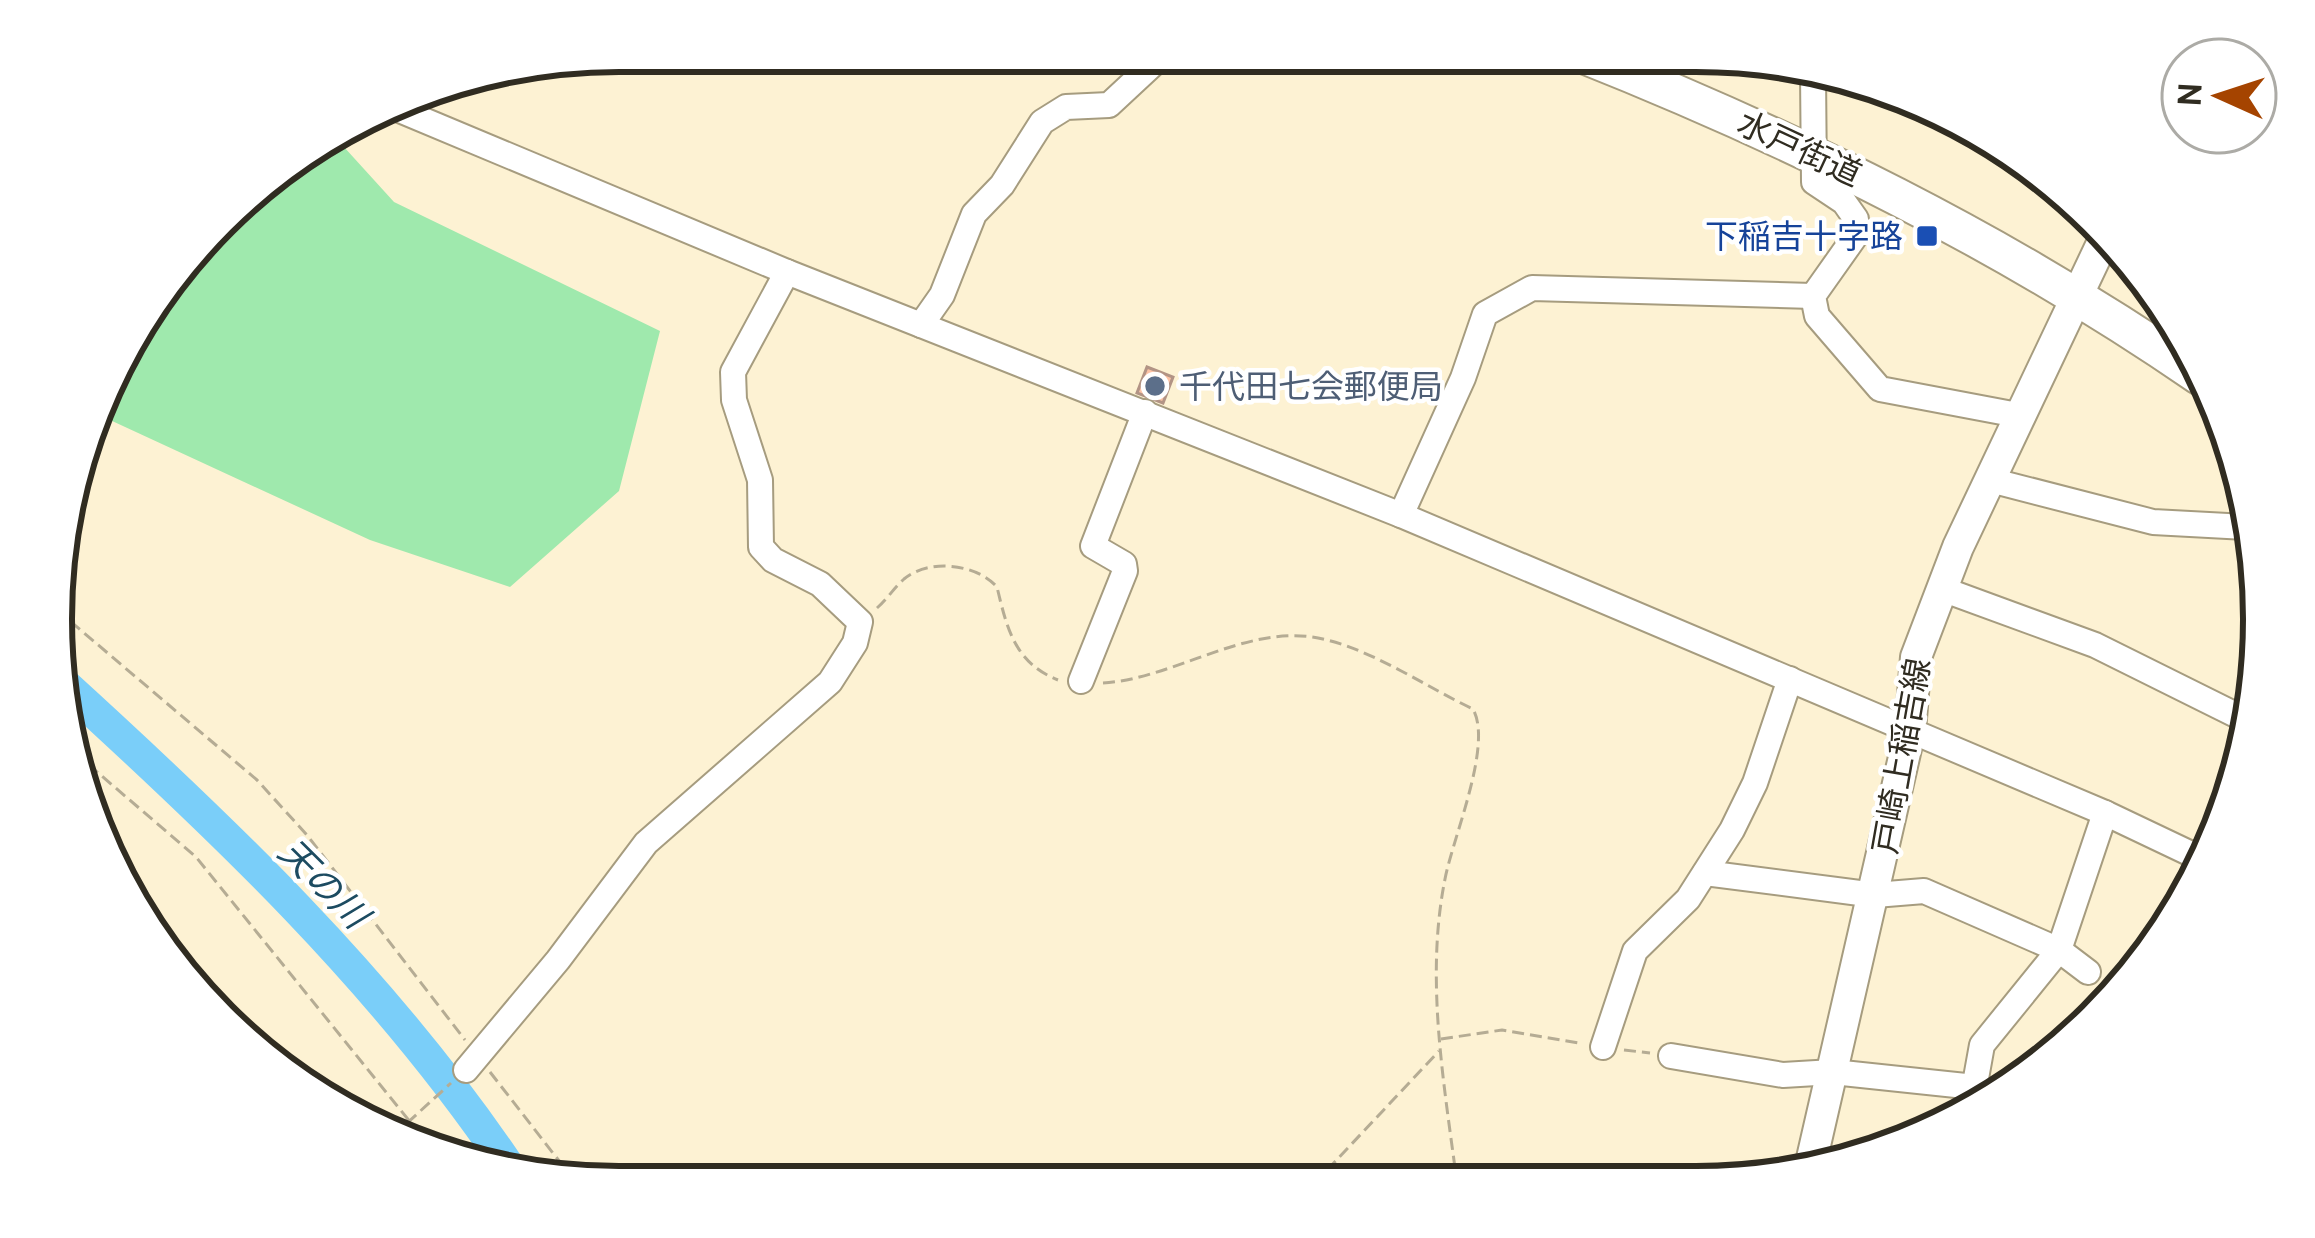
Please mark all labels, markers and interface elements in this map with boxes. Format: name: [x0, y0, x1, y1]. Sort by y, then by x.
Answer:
north arrow: [2159, 36, 2279, 156]
text: N: [2168, 82, 2210, 107]
street label: 水戸街道: [1732, 102, 1868, 194]
place label: 下稲吉十字路: [1705, 216, 1903, 256]
marker: 下稲吉十字路: [1914, 223, 1940, 249]
place label: 千代田七会郵便局: [1179, 366, 1443, 406]
marker: 千代田七会郵便局: [1142, 373, 1168, 399]
street label: 戸崎上稲吉線: [1864, 655, 1938, 857]
water label: 天の川: [270, 829, 381, 940]

